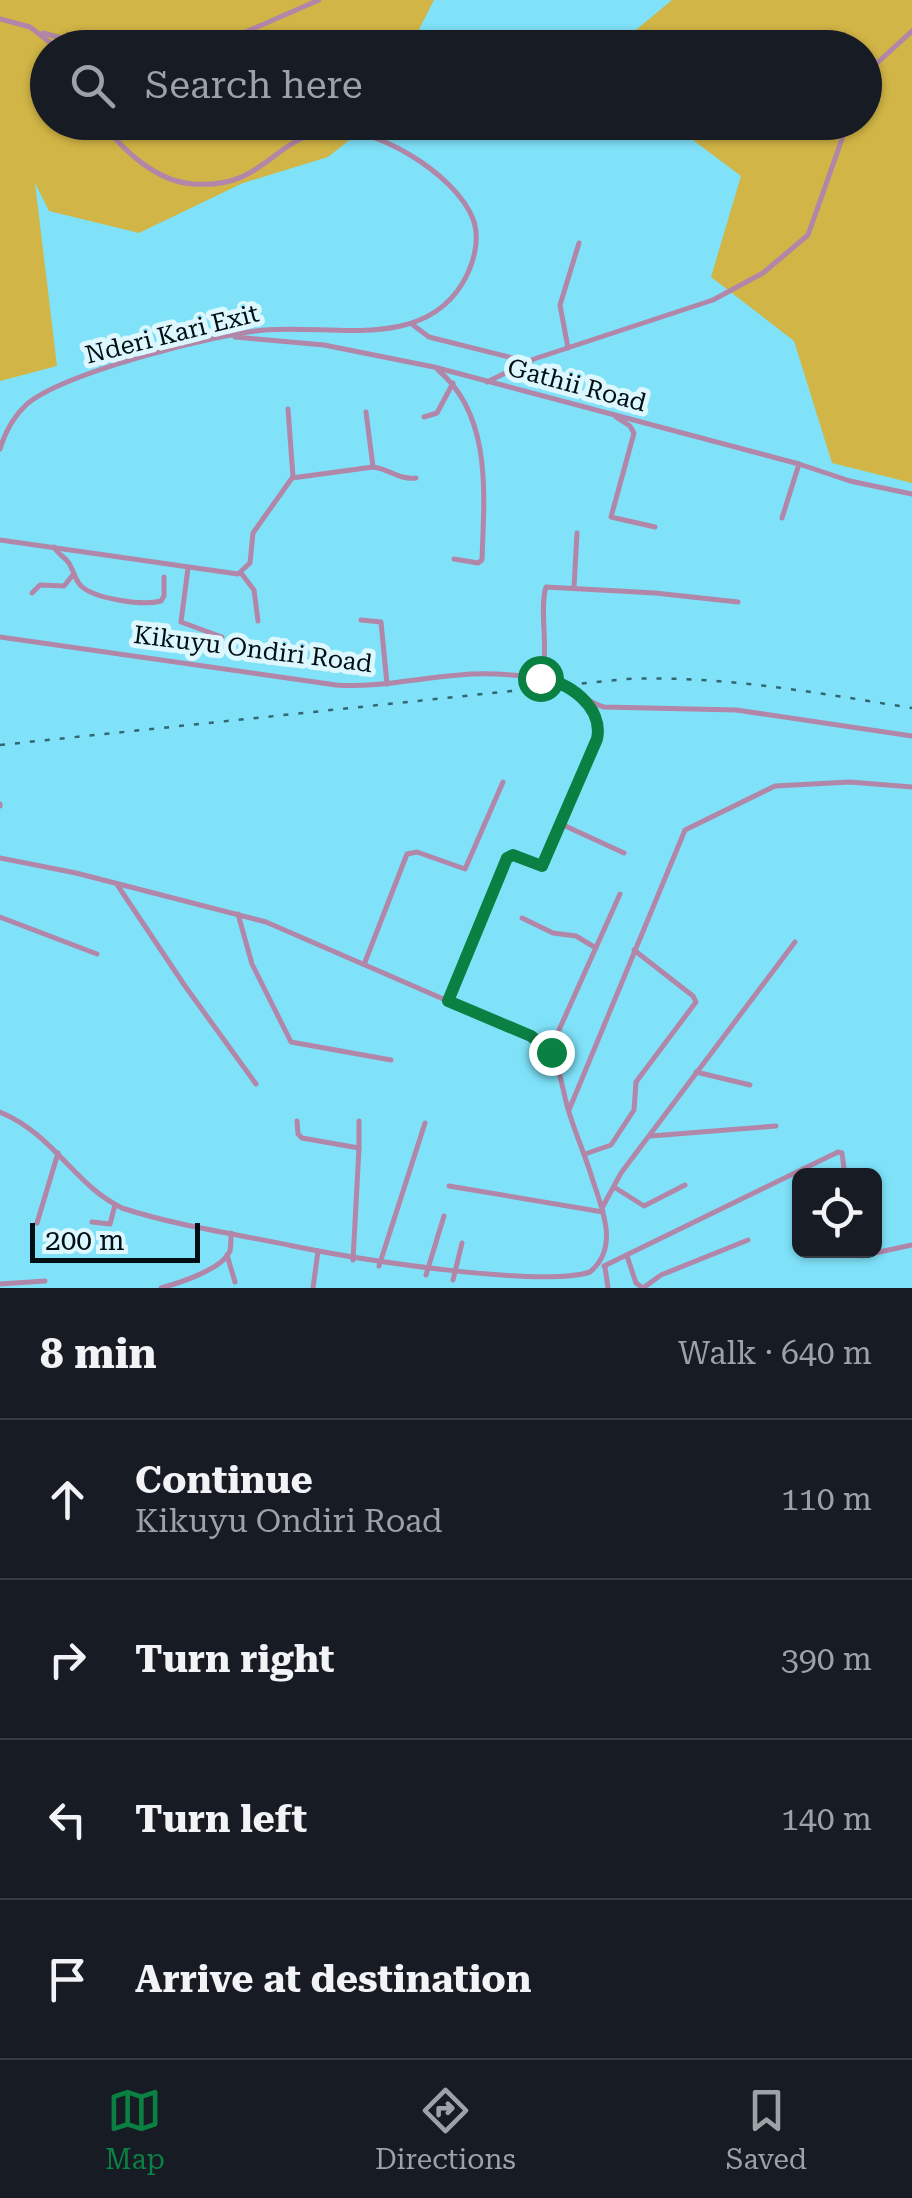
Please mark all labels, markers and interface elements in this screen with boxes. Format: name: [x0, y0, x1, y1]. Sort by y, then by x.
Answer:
search box: [30, 30, 882, 140]
icon: search: [65, 58, 120, 113]
text: Search here: [145, 63, 363, 107]
street label: Nderi Kari Exit: [82, 298, 262, 370]
street label: Gathii Road: [505, 353, 649, 417]
street label: Kikuyu Ondiri Road: [132, 620, 374, 678]
route start: [518, 656, 564, 702]
route end: [529, 1030, 575, 1076]
map controls: [792, 1168, 882, 1258]
button: locate: [792, 1168, 882, 1258]
scale bar: [30, 1218, 200, 1262]
text: 200 m: [45, 1224, 125, 1257]
text: 8 min: [40, 1329, 157, 1378]
text: Walk · 640 m: [678, 1334, 872, 1372]
text: Continue: [135, 1458, 313, 1502]
icon: ahead: [40, 1472, 95, 1527]
text: 110 m: [781, 1480, 872, 1518]
text: Kikuyu Ondiri Road: [135, 1502, 443, 1540]
icon: right: [40, 1632, 95, 1687]
text: Turn right: [135, 1637, 334, 1681]
text: 390 m: [781, 1640, 872, 1678]
icon: left: [40, 1792, 95, 1847]
text: Turn left: [135, 1797, 307, 1841]
text: 140 m: [781, 1800, 872, 1838]
icon: arrive: [40, 1952, 95, 2007]
text: Arrive at destination: [135, 1957, 531, 2001]
tab: Map: [105, 2083, 165, 2176]
tab: Directions: [375, 2083, 516, 2176]
tab: Saved: [726, 2083, 807, 2176]

